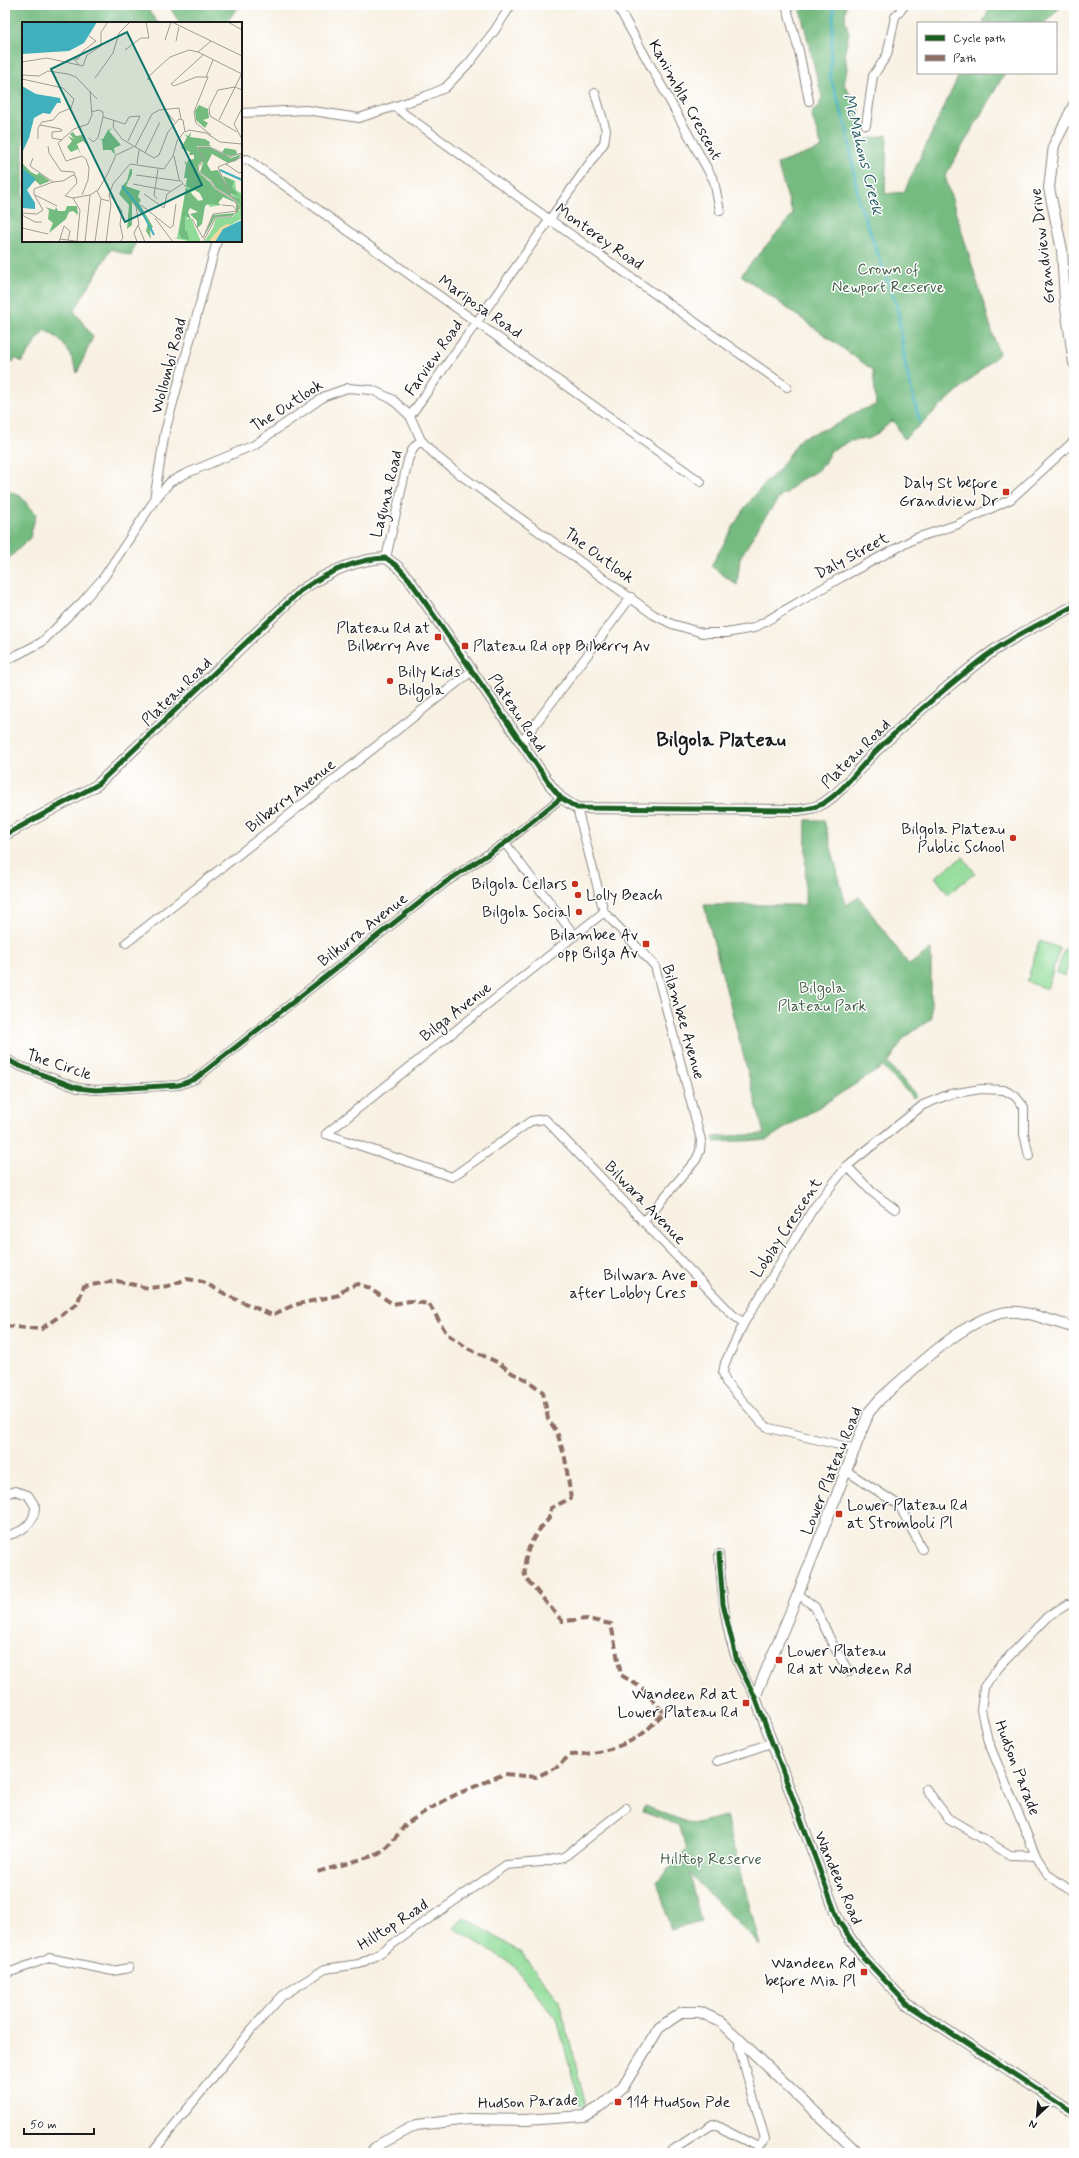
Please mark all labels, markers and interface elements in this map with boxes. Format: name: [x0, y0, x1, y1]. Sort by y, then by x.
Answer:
inset map: [22, 22, 242, 242]
legend: [917, 22, 1057, 74]
text: Cycle path: [953, 31, 1005, 47]
street label: Kanimbla Crescent: [643, 36, 727, 164]
text: Path: [953, 51, 976, 67]
water label: McMahons Creek: [837, 91, 889, 218]
street label: Grandview Drive: [1025, 187, 1061, 305]
street label: Monterey Road: [551, 199, 647, 275]
park label: Crown of Newport Reserve: [832, 259, 945, 298]
street label: Mariposa Road: [434, 270, 526, 344]
street label: Wollombi Road: [146, 316, 192, 416]
street label: Farview Road: [400, 316, 468, 400]
street label: The Outlook: [247, 375, 327, 437]
street label: Laguna Road: [366, 448, 409, 540]
place label: Daly St before Grandview Dr: [899, 473, 998, 512]
marker: Daly St before Grandview Dr: [1001, 487, 1011, 497]
street label: The Outlook: [560, 523, 638, 589]
street label: Daly Street: [811, 528, 893, 584]
place label: Plateau Rd at Bilberry Ave: [336, 618, 430, 657]
marker: Plateau Rd at Bilberry Ave: [433, 632, 443, 642]
place label: Plateau Rd opp Bilberry Av: [473, 636, 651, 657]
marker: Plateau Rd opp Bilberry Av: [460, 641, 470, 651]
street label: Plateau Road: [137, 653, 217, 731]
place label: Billy Kids Bilgola: [398, 662, 460, 702]
street label: Plateau Road: [483, 670, 551, 756]
marker: Billy Kids Bilgola: [385, 676, 395, 686]
street label: Plateau Road: [817, 715, 895, 793]
district label: Bilgola Plateau: [656, 727, 786, 756]
street label: Bilberry Avenue: [242, 754, 340, 838]
place label: Bilgola Plateau Public School: [901, 819, 1005, 858]
marker: Bilgola Plateau Public School: [1008, 833, 1018, 843]
place label: Bilgola Cellars: [472, 874, 567, 896]
marker: Bilgola Cellars: [570, 879, 580, 889]
place label: Lolly Beach: [586, 885, 663, 906]
street label: Bilkurra Avenue: [314, 888, 412, 972]
marker: Lolly Beach: [573, 890, 583, 900]
place label: Bilgola Social: [482, 902, 571, 924]
marker: Bilgola Social: [574, 907, 584, 917]
place label: Bilambee Av opp Bilga Av: [550, 925, 639, 965]
marker: Bilambee Av opp Bilga Av: [641, 939, 651, 949]
street label: Bilambee Avenue: [657, 962, 709, 1082]
street label: Bilga Avenue: [416, 977, 497, 1047]
park label: Bilgola Plateau Park: [778, 978, 867, 1017]
street label: The Circle: [24, 1045, 95, 1086]
street label: Bilwara Avenue: [600, 1157, 690, 1249]
street label: Loblay Crescent: [747, 1173, 828, 1282]
place label: Bilwara Ave after Lobby Cres: [570, 1265, 686, 1304]
marker: Bilwara Ave after Lobby Cres: [689, 1279, 699, 1289]
street label: Lower Plateau Road: [797, 1404, 867, 1538]
place label: Lower Plateau Rd at Stromboli Pl: [847, 1495, 967, 1534]
marker: Lower Plateau Rd at Stromboli Pl: [834, 1509, 844, 1519]
place label: Lower Plateau Rd at Wandeen Rd: [787, 1641, 912, 1680]
marker: Lower Plateau Rd at Wandeen Rd: [774, 1655, 784, 1665]
place label: Wandeen Rd at Lower Plateau Rd: [618, 1684, 739, 1723]
marker: Wandeen Rd at Lower Plateau Rd: [741, 1698, 751, 1708]
street label: Hudson Parade: [989, 1717, 1045, 1819]
street label: Wandeen Road: [809, 1828, 867, 1928]
park label: Hilltop Reserve: [660, 1849, 762, 1870]
street label: Hilltop Road: [354, 1894, 432, 1956]
place label: Wandeen Rd before Mia Pl: [764, 1953, 856, 1994]
marker: Wandeen Rd before Mia Pl: [859, 1967, 869, 1977]
street label: Hudson Parade: [478, 2090, 578, 2114]
place label: 114 Hudson Pde: [626, 2092, 731, 2113]
north arrow: [1017, 2096, 1057, 2136]
marker: 114 Hudson Pde: [613, 2097, 623, 2107]
scale bar: [24, 2110, 94, 2136]
text: N: [1027, 2116, 1039, 2132]
text: 50 m: [30, 2117, 57, 2133]

